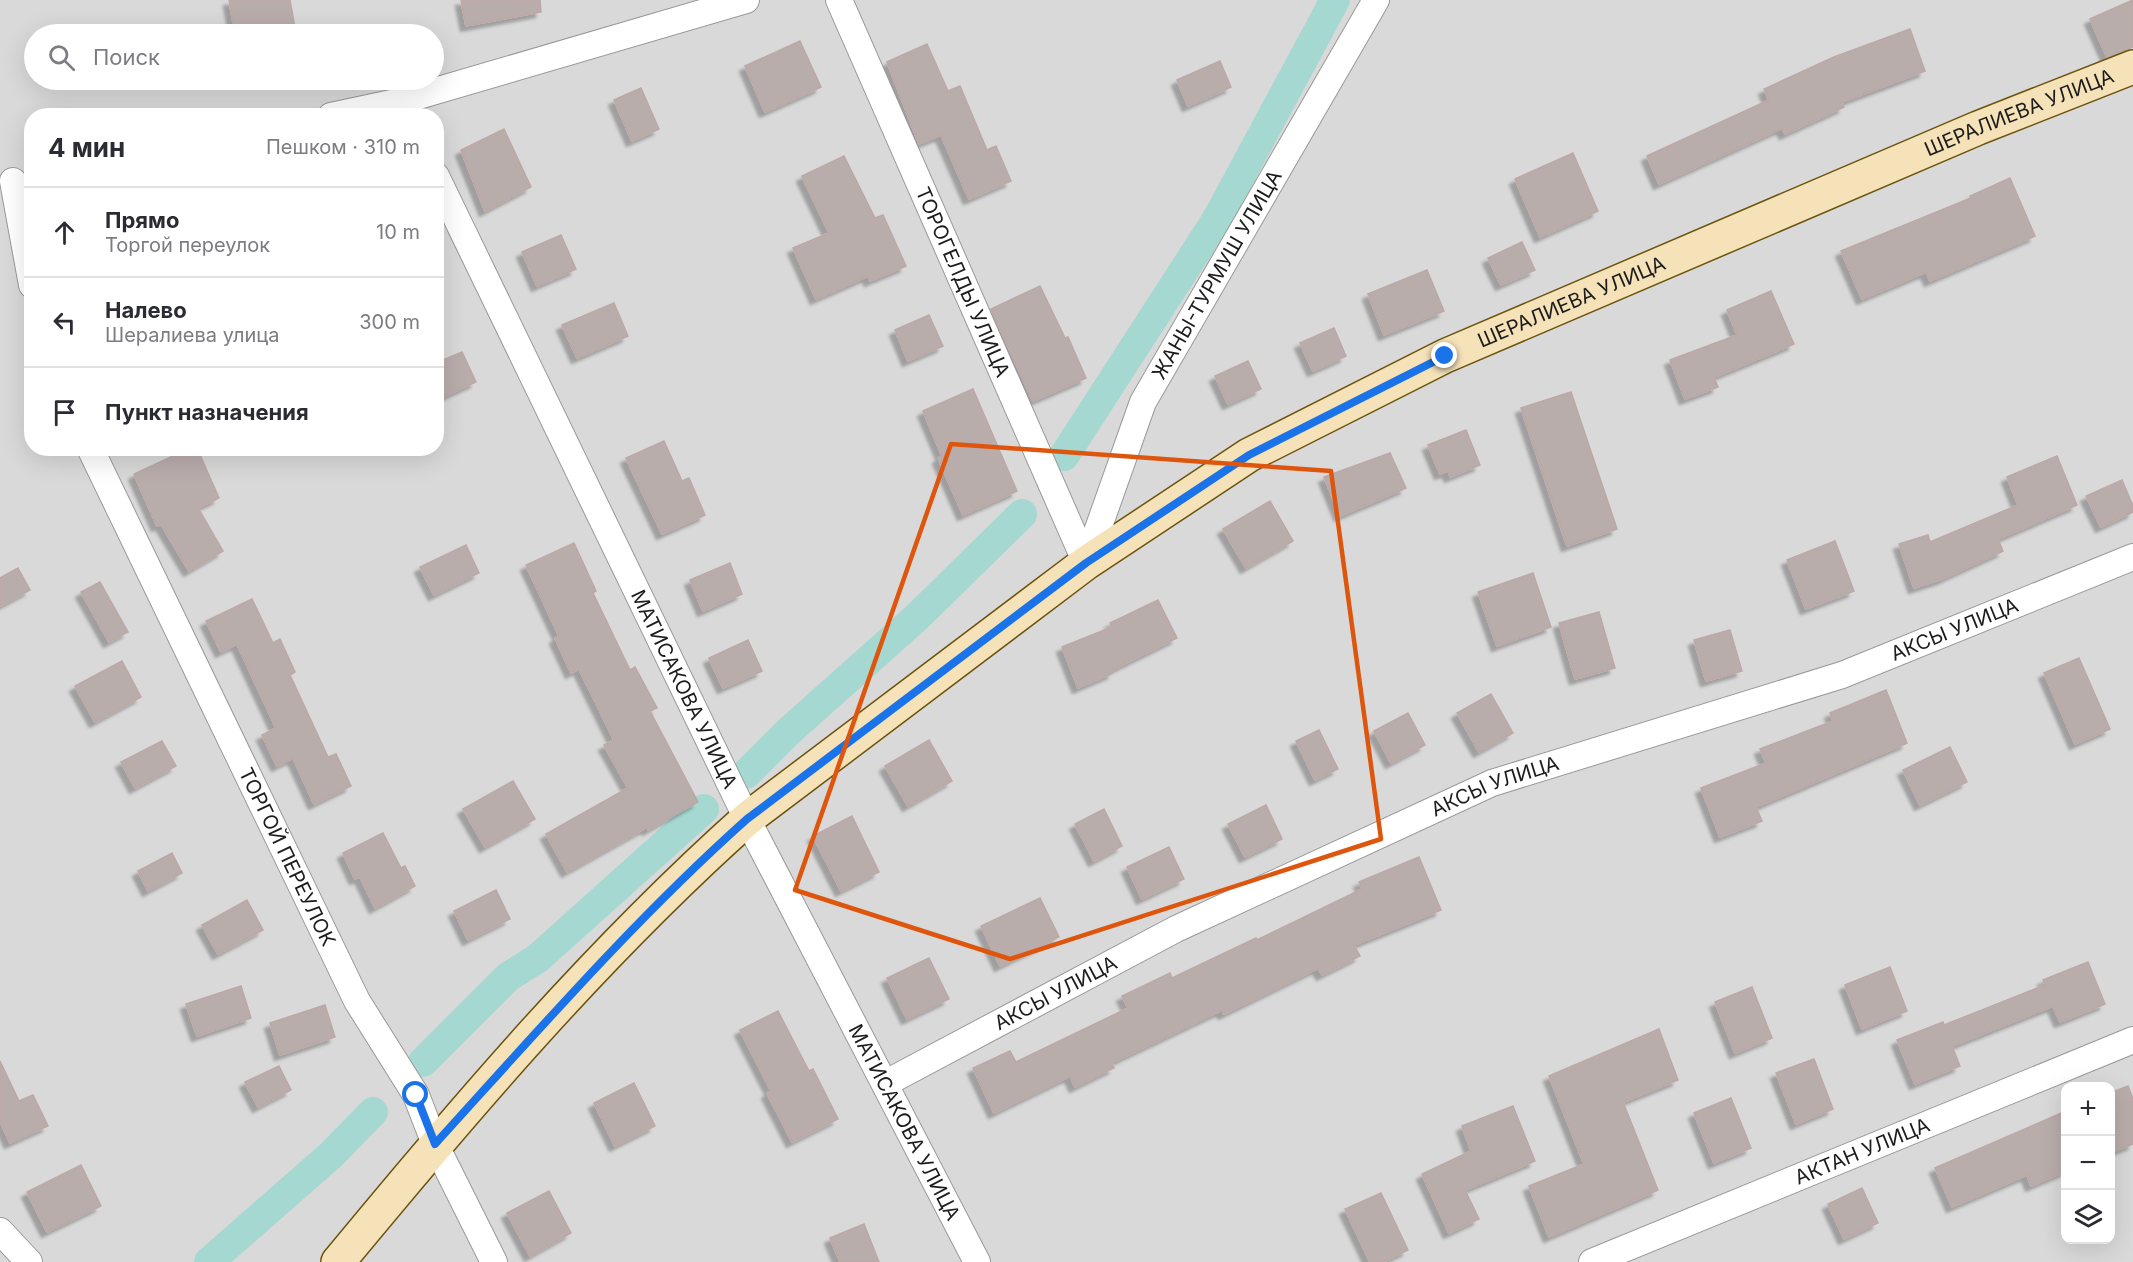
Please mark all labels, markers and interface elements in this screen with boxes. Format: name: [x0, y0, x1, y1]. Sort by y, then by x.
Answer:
search box: [24, 24, 444, 90]
icon: search: [45, 41, 78, 74]
text: Поиск: [93, 44, 160, 70]
street label: ШЕРАЛИЕВА УЛИЦА: [1921, 64, 2117, 161]
text: 4 мин: [48, 132, 125, 163]
text: Пешком · 310 m: [266, 135, 420, 159]
street label: ЖАНЫ-ТУРМУШ УЛИЦА: [1147, 166, 1287, 384]
street label: ТОРОГЕЛДЫ УЛИЦА: [911, 183, 1015, 381]
text: Прямо: [105, 207, 179, 233]
icon: ahead: [48, 216, 81, 249]
text: 10 m: [376, 220, 420, 244]
text: Торгой переулок: [105, 233, 270, 257]
street label: ШЕРАЛИЕВА УЛИЦА: [1474, 251, 1669, 353]
text: Налево: [105, 297, 187, 323]
icon: left: [48, 306, 81, 339]
text: 300 m: [359, 310, 420, 334]
text: Шералиева улица: [105, 323, 279, 347]
route end: [1431, 342, 1457, 368]
icon: arrive: [48, 396, 81, 429]
text: Пункт назначения: [105, 399, 309, 425]
street label: МАТИСАКОВА УЛИЦА: [626, 586, 742, 793]
street label: АКСЫ УЛИЦА: [1887, 593, 2022, 666]
street label: АКСЫ УЛИЦА: [1427, 751, 1562, 822]
street label: ТОРГОЙ ПЕРЕУЛОК: [234, 764, 341, 950]
street label: АКСЫ УЛИЦА: [990, 951, 1121, 1035]
street label: МАТИСАКОВА УЛИЦА: [844, 1020, 965, 1225]
route start: [402, 1081, 428, 1107]
map controls: [2061, 1082, 2115, 1244]
button: +: [2061, 1082, 2115, 1136]
street label: АКТАН УЛИЦА: [1791, 1113, 1933, 1190]
button: −: [2061, 1136, 2115, 1190]
button: layers: [2061, 1190, 2115, 1244]

